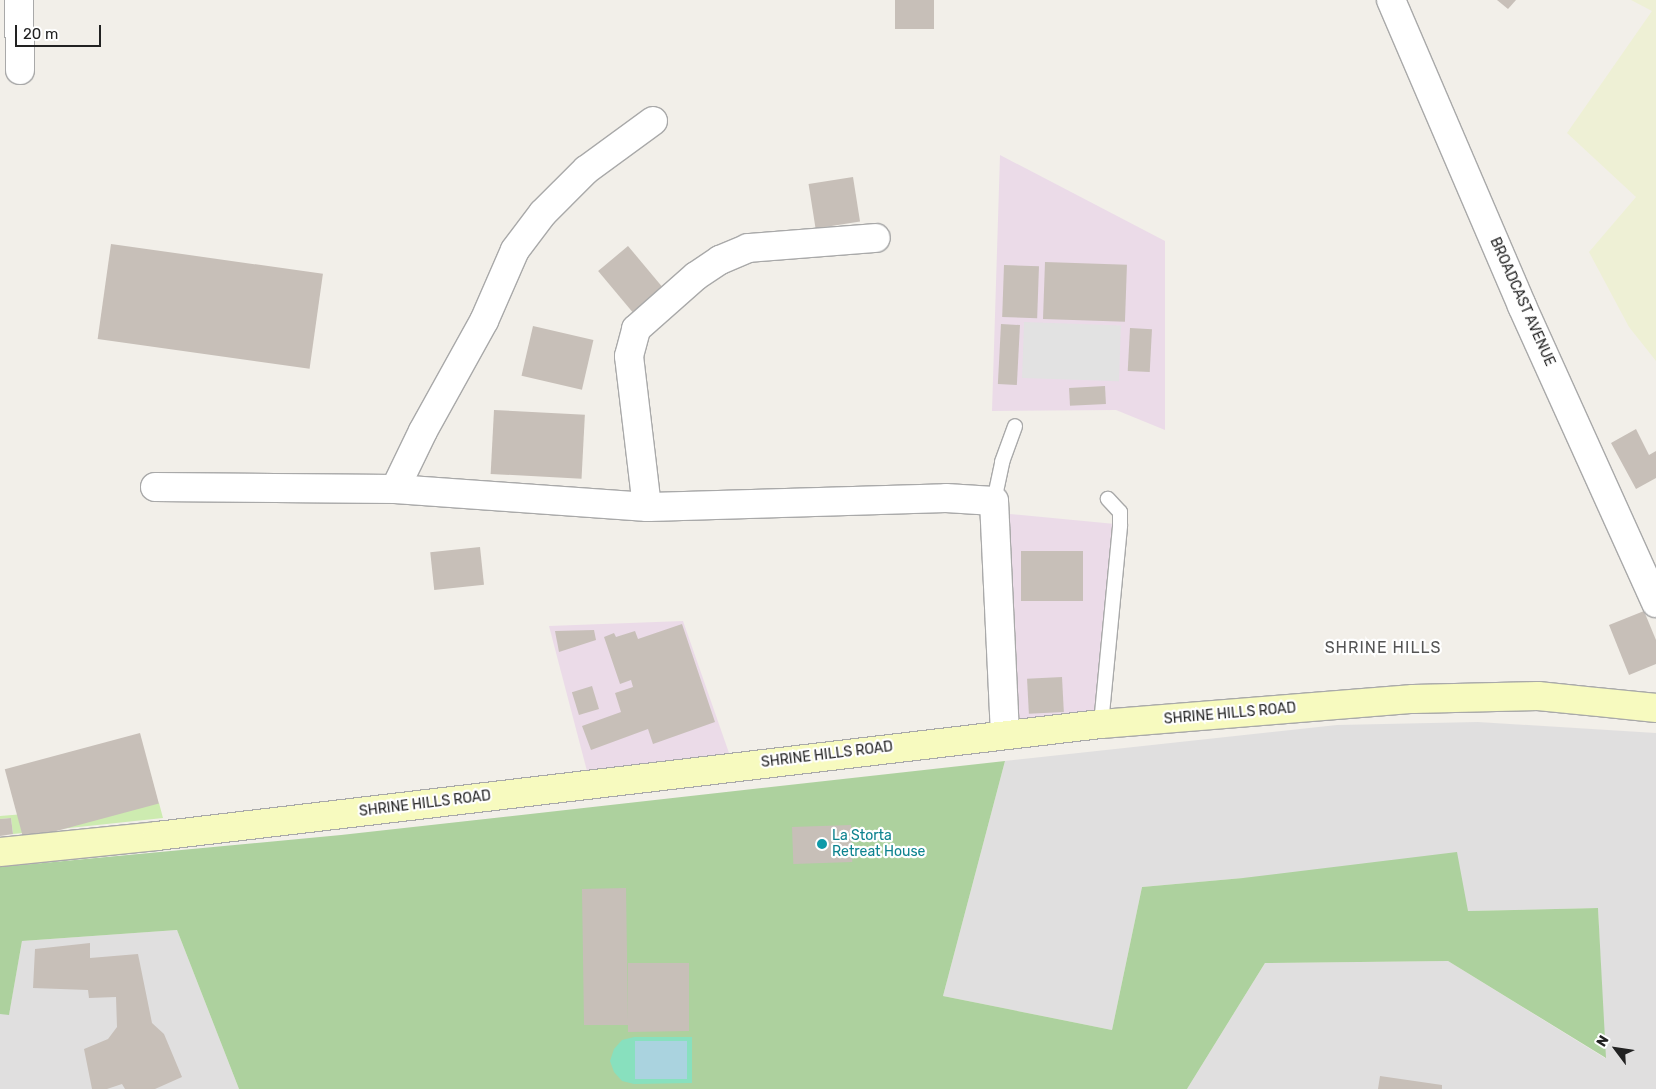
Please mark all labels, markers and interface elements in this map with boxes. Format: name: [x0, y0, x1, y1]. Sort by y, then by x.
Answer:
scale bar: [18, 15, 104, 47]
text: 20 m: [23, 25, 58, 43]
street label: BROADCAST AVENUE: [1486, 235, 1558, 369]
district label: SHRINE HILLS: [1323, 638, 1443, 658]
street label: SHRINE HILLS ROAD: [1163, 700, 1297, 728]
street label: SHRINE HILLS ROAD: [760, 739, 894, 771]
street label: SHRINE HILLS ROAD: [358, 788, 492, 820]
place label: La Storta Retreat House: [832, 828, 925, 860]
marker: La Storta Retreat House: [816, 838, 828, 850]
north arrow: [1591, 1024, 1641, 1074]
text: N: [1593, 1032, 1613, 1050]

